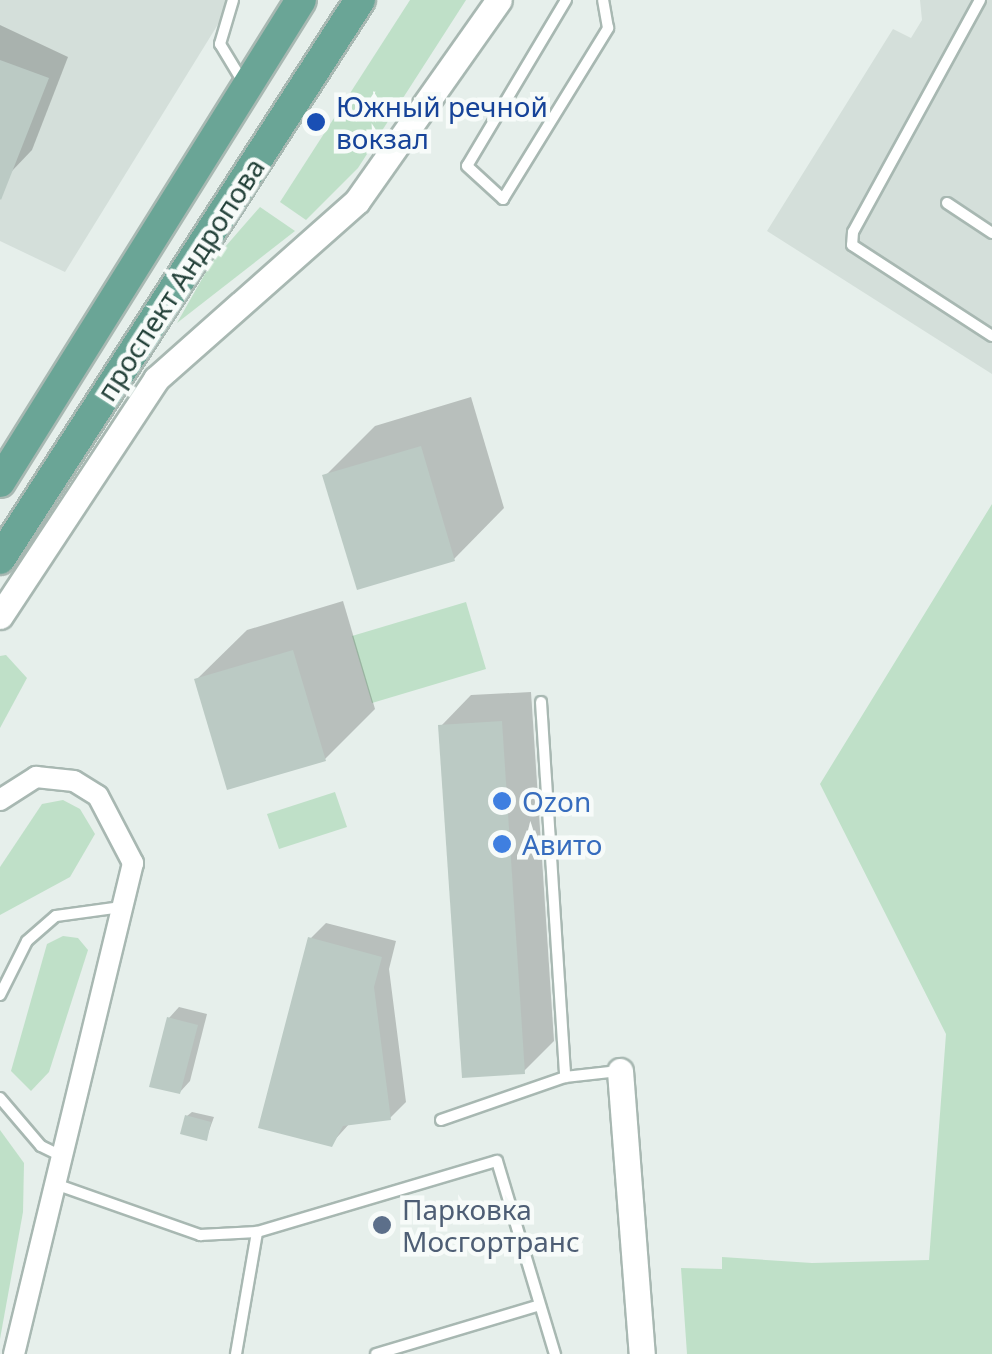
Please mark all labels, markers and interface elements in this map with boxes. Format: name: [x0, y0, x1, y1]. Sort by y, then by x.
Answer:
place label: Южный речной вокзал: [336, 89, 548, 155]
marker: Южный речной вокзал: [305, 111, 327, 133]
street label: проспект Андропова: [89, 151, 271, 407]
place label: Ozon: [522, 784, 591, 818]
marker: Ozon: [491, 790, 513, 812]
place label: Авито: [522, 827, 602, 861]
marker: Авито: [491, 833, 513, 855]
place label: Парковка Мосгортранс: [402, 1192, 580, 1258]
marker: Парковка Мосгортранс: [371, 1214, 393, 1236]

